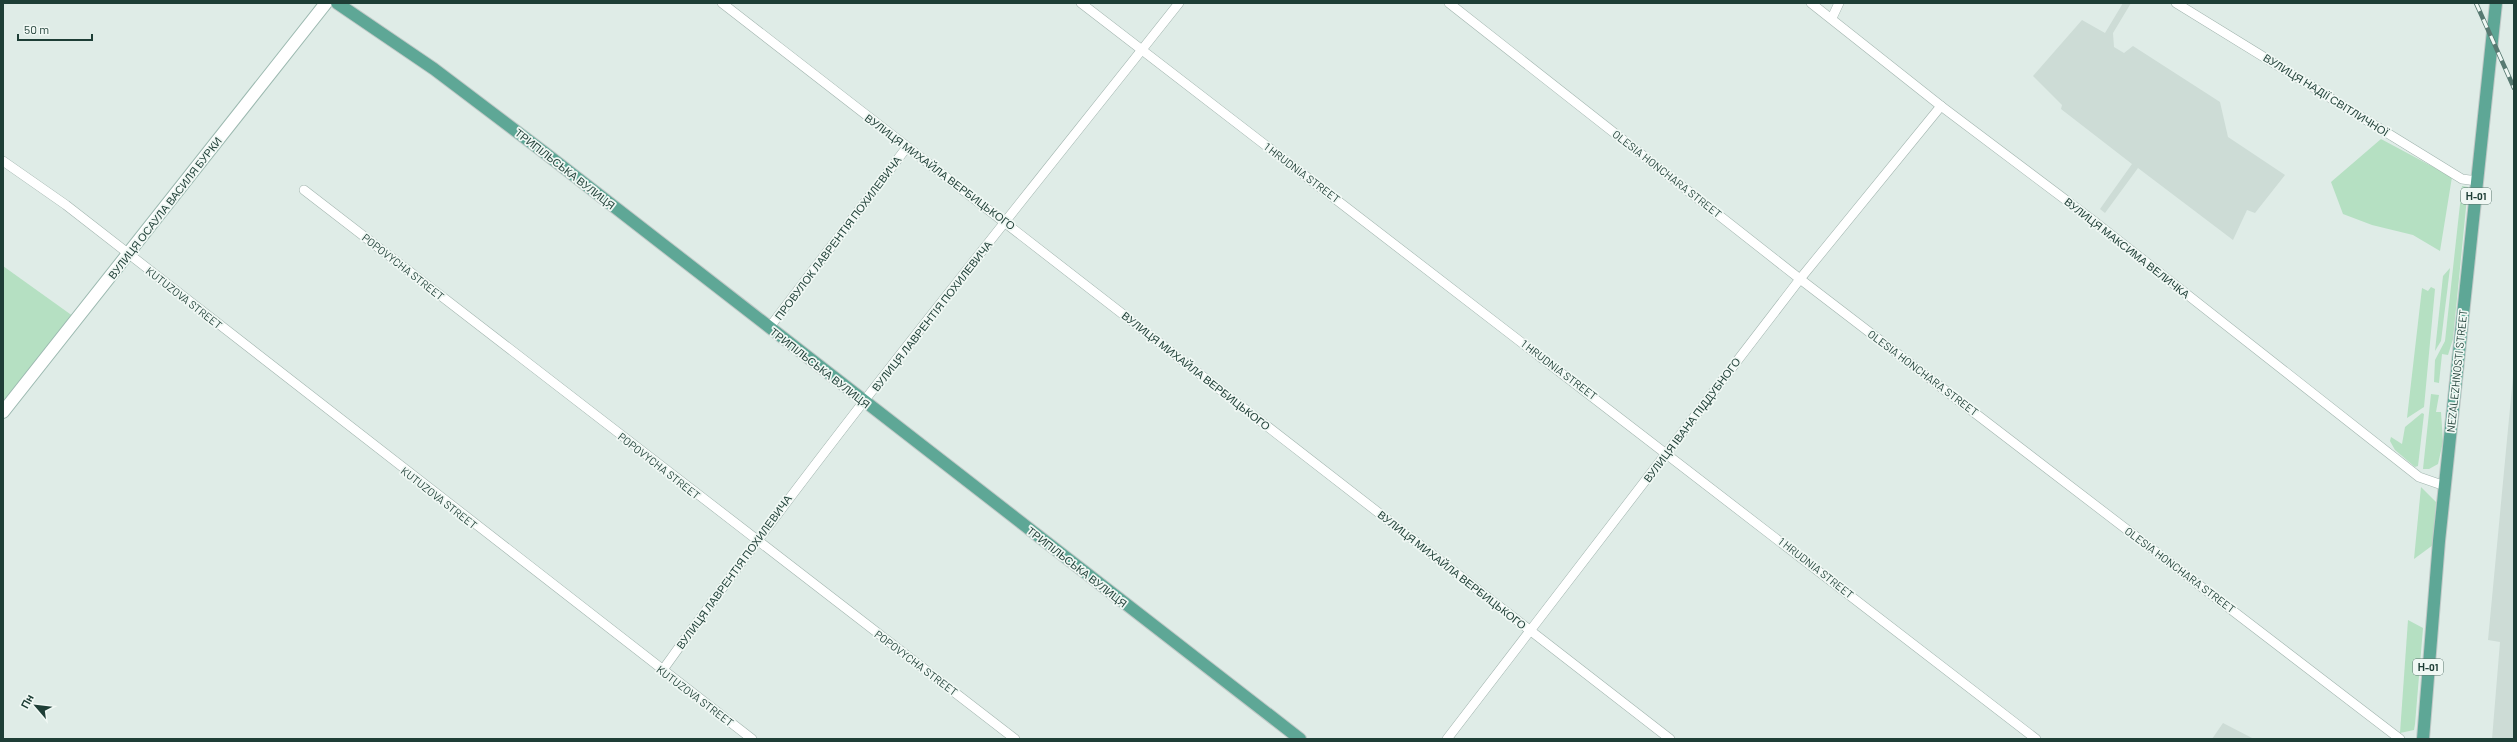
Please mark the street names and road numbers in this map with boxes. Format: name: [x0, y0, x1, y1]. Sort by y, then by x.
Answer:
street label: ВУЛИЦЯ НАДІЇ СВІТЛИЧНОЇ: [2261, 51, 2392, 139]
street label: ВУЛИЦЯ МИХАЙЛА ВЕРБИЦЬКОГО: [863, 111, 1018, 233]
street label: ТРИПІЛЬСЬКА ВУЛИЦЯ: [513, 126, 618, 212]
street label: OLESIA HONCHARA STREET: [1610, 127, 1724, 220]
street label: ВУЛИЦЯ ОСАУЛА ВАСИЛЯ БУРКИ: [105, 134, 224, 281]
street label: 1 HRUDNIA STREET: [1262, 140, 1343, 205]
street label: ПРОВУЛОК ЛАВРЕНТІЯ ПОХИЛЕВИЧА: [772, 153, 904, 322]
road number: Н-01: [2461, 188, 2491, 204]
street label: ВУЛИЦЯ МАКСИМА ВЕЛИЧКА: [2062, 195, 2193, 301]
street label: POPOVYCHA STREET: [360, 231, 447, 303]
street label: ВУЛИЦЯ ЛАВРЕНТІЯ ПОХИЛЕВИЧА: [869, 237, 995, 393]
street label: KUTUZOVA STREET: [144, 264, 225, 331]
street label: ВУЛИЦЯ МИХАЙЛА ВЕРБИЦЬКОГО: [1120, 309, 1273, 433]
street label: NEZALEZHNOSTI STREET: [2444, 309, 2469, 433]
street label: ТРИПІЛЬСЬКА ВУЛИЦЯ: [768, 325, 873, 411]
street label: OLESIA HONCHARA STREET: [1866, 327, 1981, 418]
street label: 1 HRUDNIA STREET: [1519, 337, 1600, 402]
street label: ВУЛИЦЯ ІВАНА ПІДДУБНОГО: [1641, 355, 1743, 484]
street label: POPOVYCHA STREET: [616, 430, 703, 502]
street label: KUTUZOVA STREET: [399, 464, 480, 531]
street label: ВУЛИЦЯ ЛАВРЕНТІЯ ПОХИЛЕВИЧА: [673, 492, 794, 651]
street label: ВУЛИЦЯ МИХАЙЛА ВЕРБИЦЬКОГО: [1376, 508, 1529, 632]
street label: ТРИПІЛЬСЬКА ВУЛИЦЯ: [1025, 524, 1130, 610]
street label: OLESIA HONCHARA STREET: [2123, 524, 2238, 615]
street label: 1 HRUDNIA STREET: [1776, 534, 1856, 601]
street label: POPOVYCHA STREET: [872, 627, 960, 698]
road number: Н-01: [2413, 659, 2443, 675]
street label: KUTUZOVA STREET: [654, 662, 736, 729]

